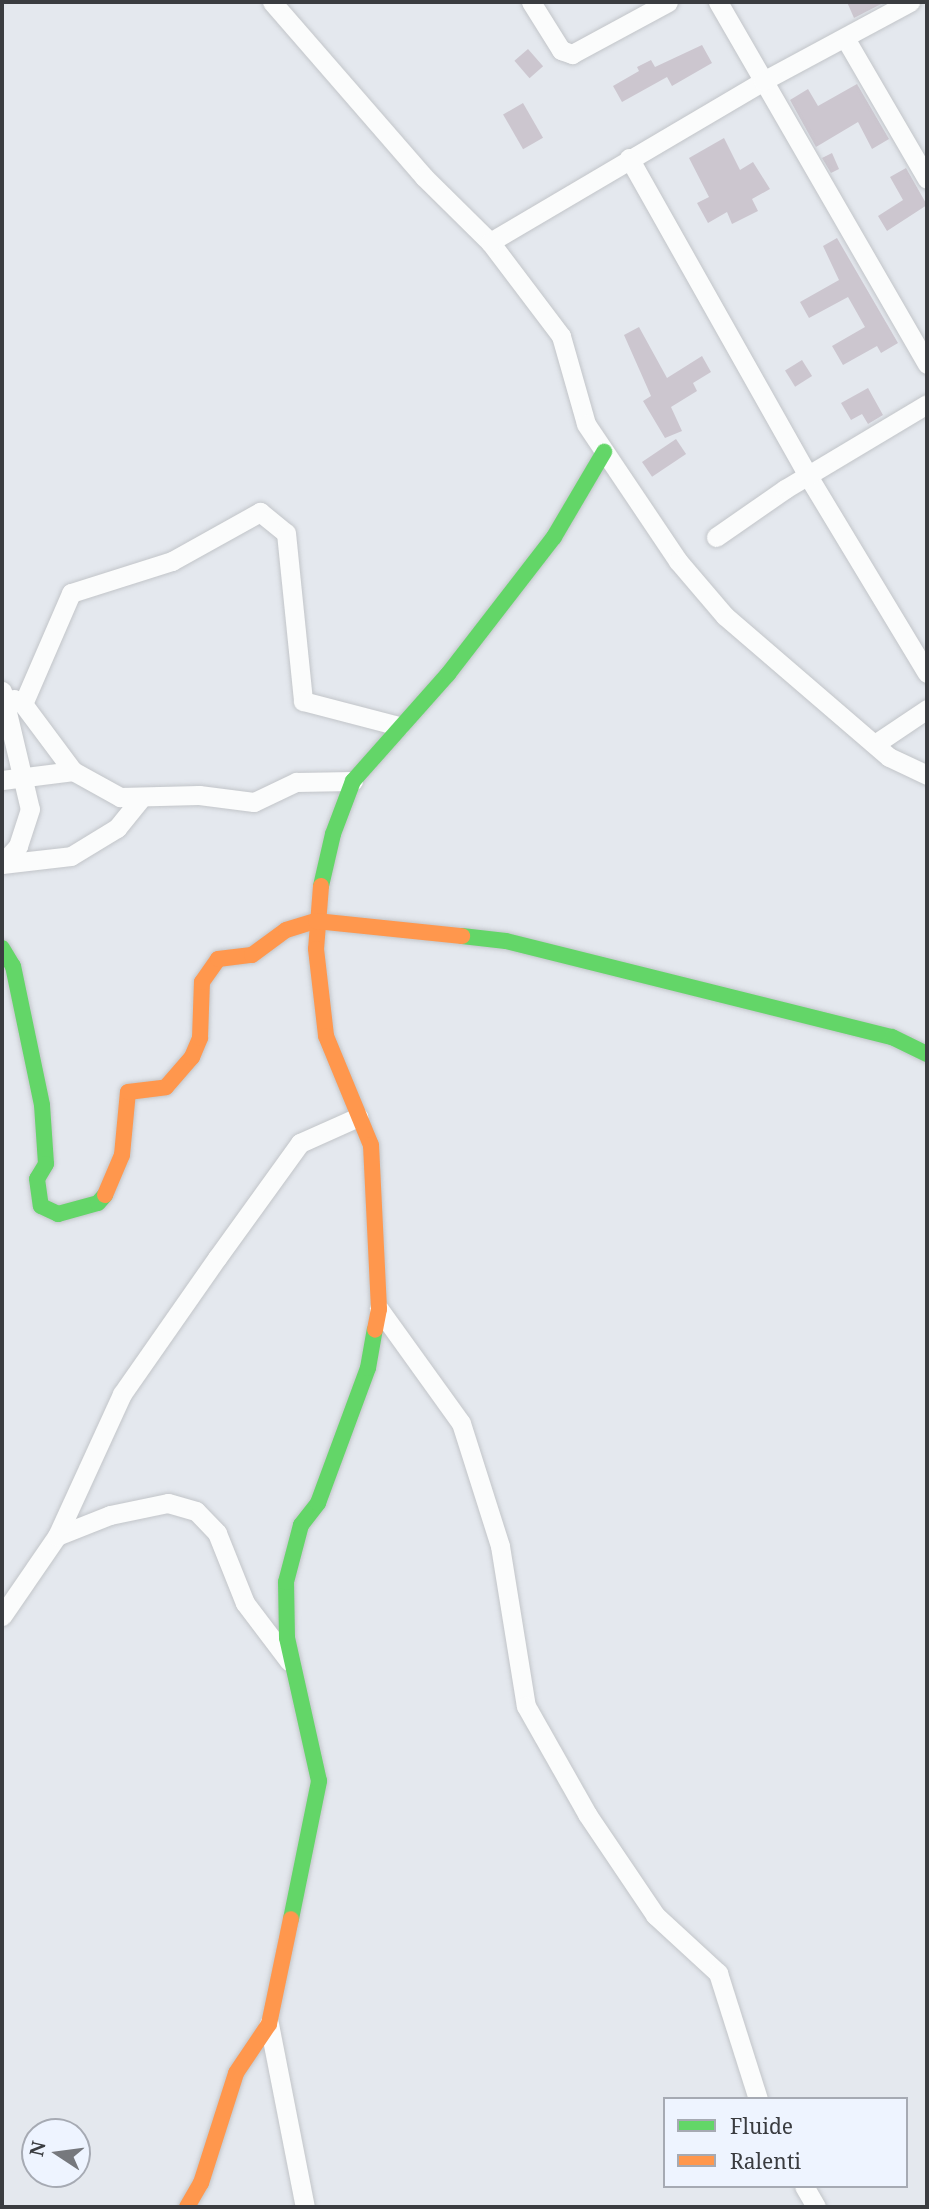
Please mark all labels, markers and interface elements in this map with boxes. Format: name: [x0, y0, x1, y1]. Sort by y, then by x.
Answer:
legend: [663, 2097, 908, 2188]
text: Fluide: [730, 2112, 793, 2140]
north arrow: [21, 2118, 91, 2188]
text: N: [23, 2139, 52, 2159]
text: Ralenti: [730, 2147, 801, 2175]

